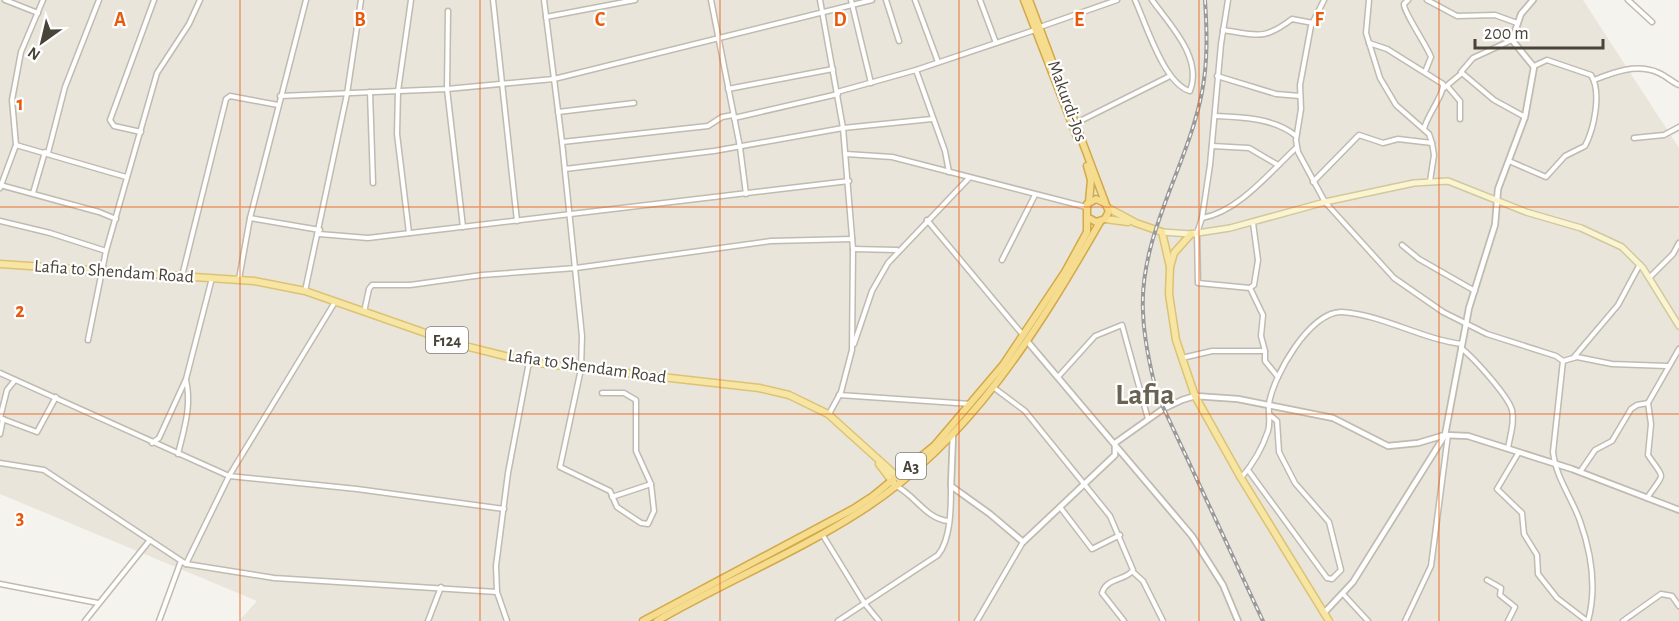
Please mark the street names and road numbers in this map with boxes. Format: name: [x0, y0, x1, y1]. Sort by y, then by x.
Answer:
street label: Makurdi-Jos: [1044, 58, 1090, 144]
street label: Lafia to Shendam Road: [33, 257, 194, 287]
road number: F124: [426, 327, 468, 353]
street label: Lafia to Shendam Road: [506, 347, 667, 387]
road number: A3: [896, 453, 926, 479]

